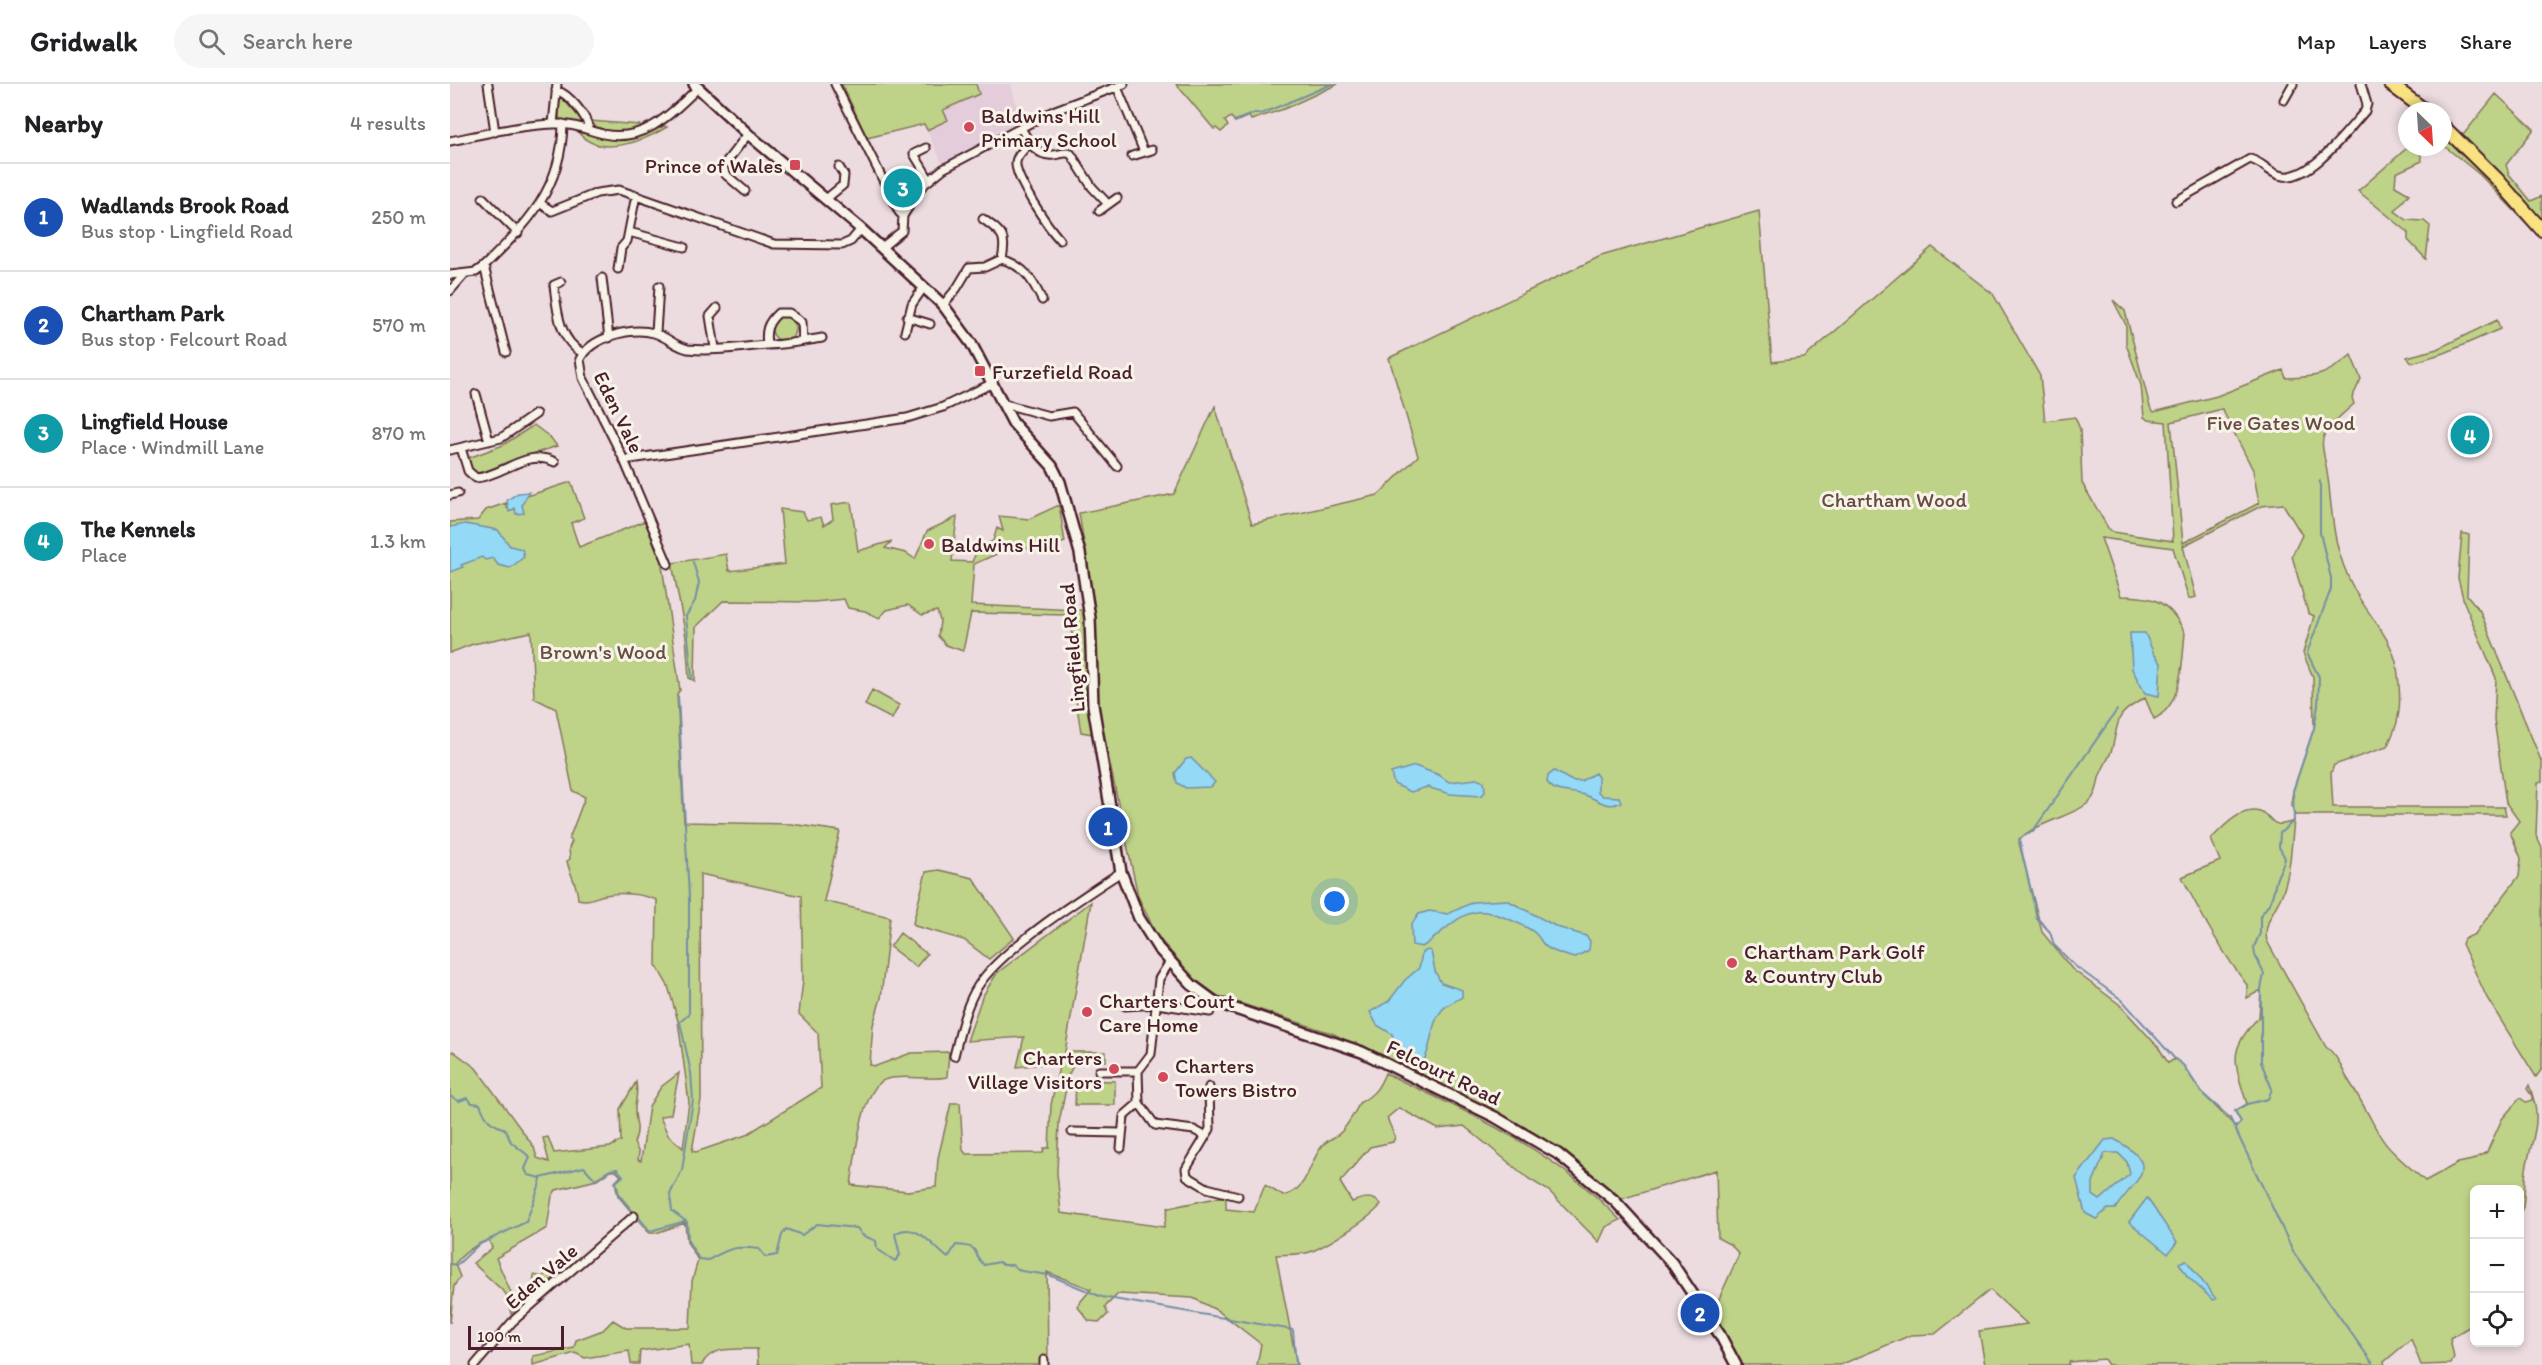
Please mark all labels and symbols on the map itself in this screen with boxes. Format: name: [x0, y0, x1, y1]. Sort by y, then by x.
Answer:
north arrow: [2398, 102, 2452, 156]
place label: Baldwins Hill Primary School: [981, 103, 1117, 152]
marker: Baldwins Hill Primary School: [962, 120, 976, 134]
place label: Prince of Wales: [645, 153, 783, 178]
marker: Prince of Wales: [788, 158, 802, 172]
pin: 3: [884, 166, 922, 210]
place label: Furzefield Road: [992, 359, 1133, 384]
marker: Furzefield Road: [973, 364, 987, 378]
street label: Eden Vale: [589, 367, 649, 457]
park label: Five Gates Wood: [2207, 410, 2356, 435]
pin: 4: [2450, 412, 2490, 458]
park label: Chartham Wood: [1821, 487, 1967, 512]
place label: Baldwins Hill: [941, 532, 1060, 557]
marker: Baldwins Hill: [922, 537, 936, 551]
street label: Lingfield Road: [1054, 582, 1090, 714]
park label: Brown's Wood: [540, 639, 666, 664]
pin: 1: [1088, 804, 1128, 850]
your location: [1320, 887, 1349, 916]
place label: Chartham Park Golf & Country Club: [1744, 939, 1925, 988]
marker: Chartham Park Golf & Country Club: [1725, 956, 1739, 970]
place label: Charters Court Care Home: [1099, 988, 1235, 1037]
marker: Charters Court Care Home: [1080, 1005, 1094, 1019]
street label: Felcourt Road: [1383, 1034, 1505, 1110]
place label: Charters Village Visitors: [968, 1045, 1102, 1094]
place label: Charters Towers Bistro: [1175, 1053, 1297, 1102]
marker: Charters Village Visitors: [1107, 1062, 1121, 1076]
marker: Charters Towers Bistro: [1156, 1070, 1170, 1084]
street label: Eden Vale: [500, 1238, 582, 1314]
pin: 2: [1680, 1290, 1720, 1336]
scale bar: [468, 1323, 564, 1350]

